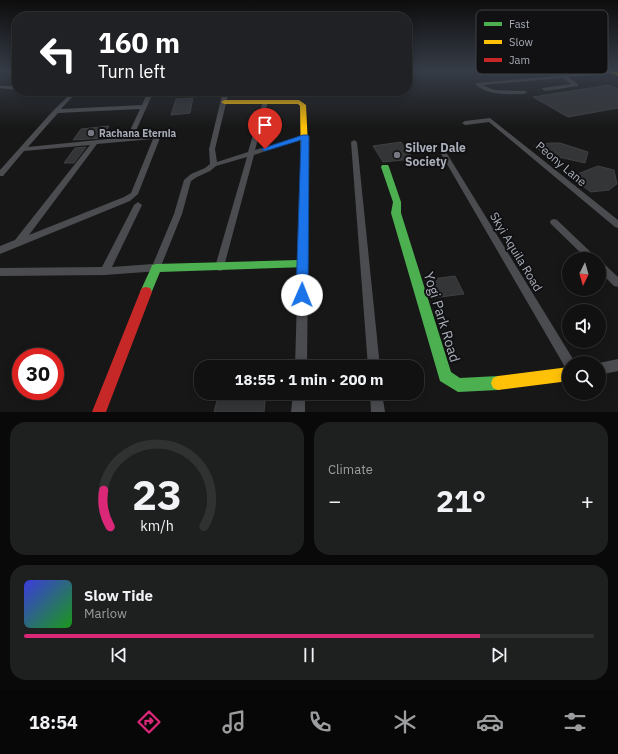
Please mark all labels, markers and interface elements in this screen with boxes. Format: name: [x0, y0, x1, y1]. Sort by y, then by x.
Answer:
legend: [476, 10, 608, 74]
text: Fast: [509, 17, 530, 31]
text: 160 m: [98, 24, 180, 61]
icon: left: [32, 28, 84, 80]
text: Slow: [509, 35, 533, 49]
text: Jam: [509, 53, 530, 67]
text: Turn left: [98, 60, 166, 83]
pin: [248, 108, 282, 149]
icon: arrive: [254, 114, 276, 136]
place label: Rachana Eternia: [99, 127, 176, 140]
marker: Rachana Eternia: [86, 128, 96, 138]
street label: Peony Lane: [533, 138, 590, 189]
place label: Silver Dale Society: [405, 140, 466, 169]
marker: Silver Dale Society: [392, 150, 402, 160]
street label: Skyi Aquila Road: [487, 209, 546, 294]
north arrow: [562, 252, 606, 296]
map controls: [562, 252, 606, 400]
street label: Yogi Park Road: [420, 270, 464, 364]
position arrow: [281, 274, 323, 316]
button: sound: [562, 304, 606, 348]
speed limit sign: 30: [12, 348, 64, 400]
button: search: [562, 356, 606, 400]
text: 18:55 · 1 min · 200 m: [235, 370, 383, 389]
text: Climate: [328, 461, 373, 478]
text: 23: [132, 466, 182, 520]
text: 21°: [436, 481, 486, 520]
text: −: [328, 486, 341, 515]
text: +: [581, 486, 594, 515]
text: km/h: [140, 515, 174, 534]
text: Slow Tide: [84, 586, 153, 605]
text: Marlow: [84, 605, 127, 622]
icon: previous: [108, 644, 130, 666]
icon: pause: [298, 644, 320, 666]
icon: next: [488, 644, 510, 666]
icon: directions: [135, 708, 163, 736]
icon: music: [220, 708, 248, 736]
icon: phone: [306, 708, 334, 736]
icon: climate: [391, 708, 419, 736]
icon: car: [476, 708, 504, 736]
icon: filters: [561, 708, 589, 736]
text: 18:54: [29, 711, 78, 734]

